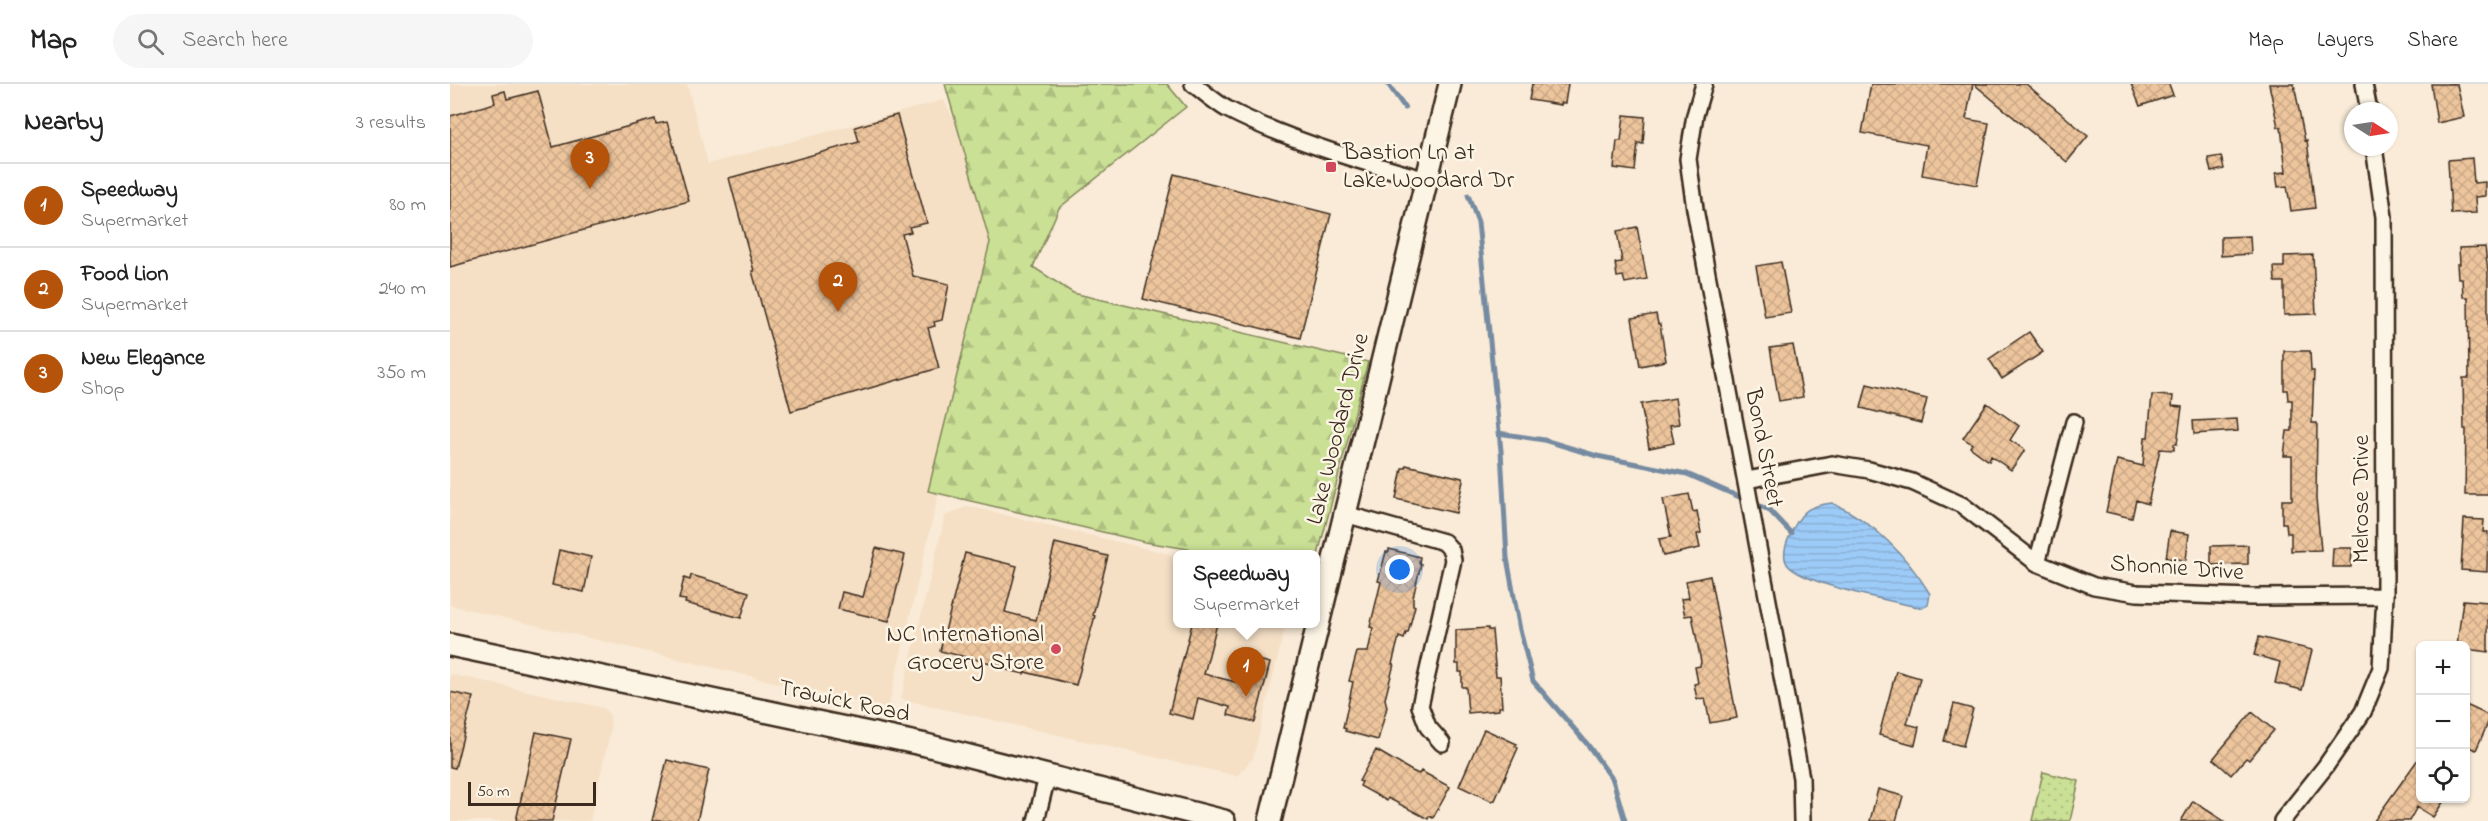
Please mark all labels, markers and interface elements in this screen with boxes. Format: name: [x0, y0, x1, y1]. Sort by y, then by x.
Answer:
search box: [113, 14, 533, 68]
text: Map: [30, 21, 77, 62]
icon: search: [134, 25, 167, 58]
text: Search here: [182, 25, 288, 57]
text: Map: [2248, 26, 2284, 56]
text: Layers: [2317, 26, 2374, 56]
text: Share: [2407, 26, 2458, 56]
north arrow: [2344, 102, 2398, 156]
text: Nearby: [24, 104, 103, 142]
text: 3 results: [356, 109, 426, 138]
place label: Bastion Ln at Lake Woodard Dr: [1342, 136, 1515, 199]
pin: 3: [570, 140, 610, 189]
marker: Bastion Ln at Lake Woodard Dr: [1324, 160, 1338, 174]
text: Speedway: [81, 175, 178, 207]
text: 1: [40, 191, 47, 220]
text: 80 m: [389, 191, 426, 220]
text: Supermarket: [81, 207, 188, 236]
text: Food Lion: [81, 259, 168, 291]
pin: 2: [818, 262, 858, 312]
text: 2: [39, 275, 48, 304]
text: 240 m: [379, 275, 426, 304]
text: Supermarket: [81, 291, 188, 320]
street label: Lake Woodard Drive: [1298, 329, 1380, 528]
text: New Elegance: [81, 343, 205, 375]
text: 3: [39, 359, 48, 388]
text: 350 m: [377, 359, 426, 388]
text: Shop: [81, 375, 125, 404]
street label: Bond Street: [1734, 385, 1792, 510]
street label: Melrose Drive: [2345, 435, 2380, 563]
street label: Shonnie Drive: [2109, 547, 2245, 591]
popup: [1173, 550, 1320, 628]
your location: [1385, 555, 1414, 584]
text: Speedway: [1193, 559, 1290, 591]
text: Supermarket: [1193, 591, 1300, 620]
place label: NC International Grocery Store: [886, 618, 1044, 682]
map controls: [2416, 641, 2470, 803]
button: +: [2416, 641, 2470, 695]
marker: NC International Grocery Store: [1049, 642, 1063, 656]
pin: 1: [1226, 648, 1266, 697]
street label: Trawick Road: [775, 671, 913, 733]
button: −: [2416, 695, 2470, 749]
button: locate: [2416, 749, 2470, 803]
scale bar: [468, 779, 596, 806]
text: 50 m: [477, 780, 509, 804]

